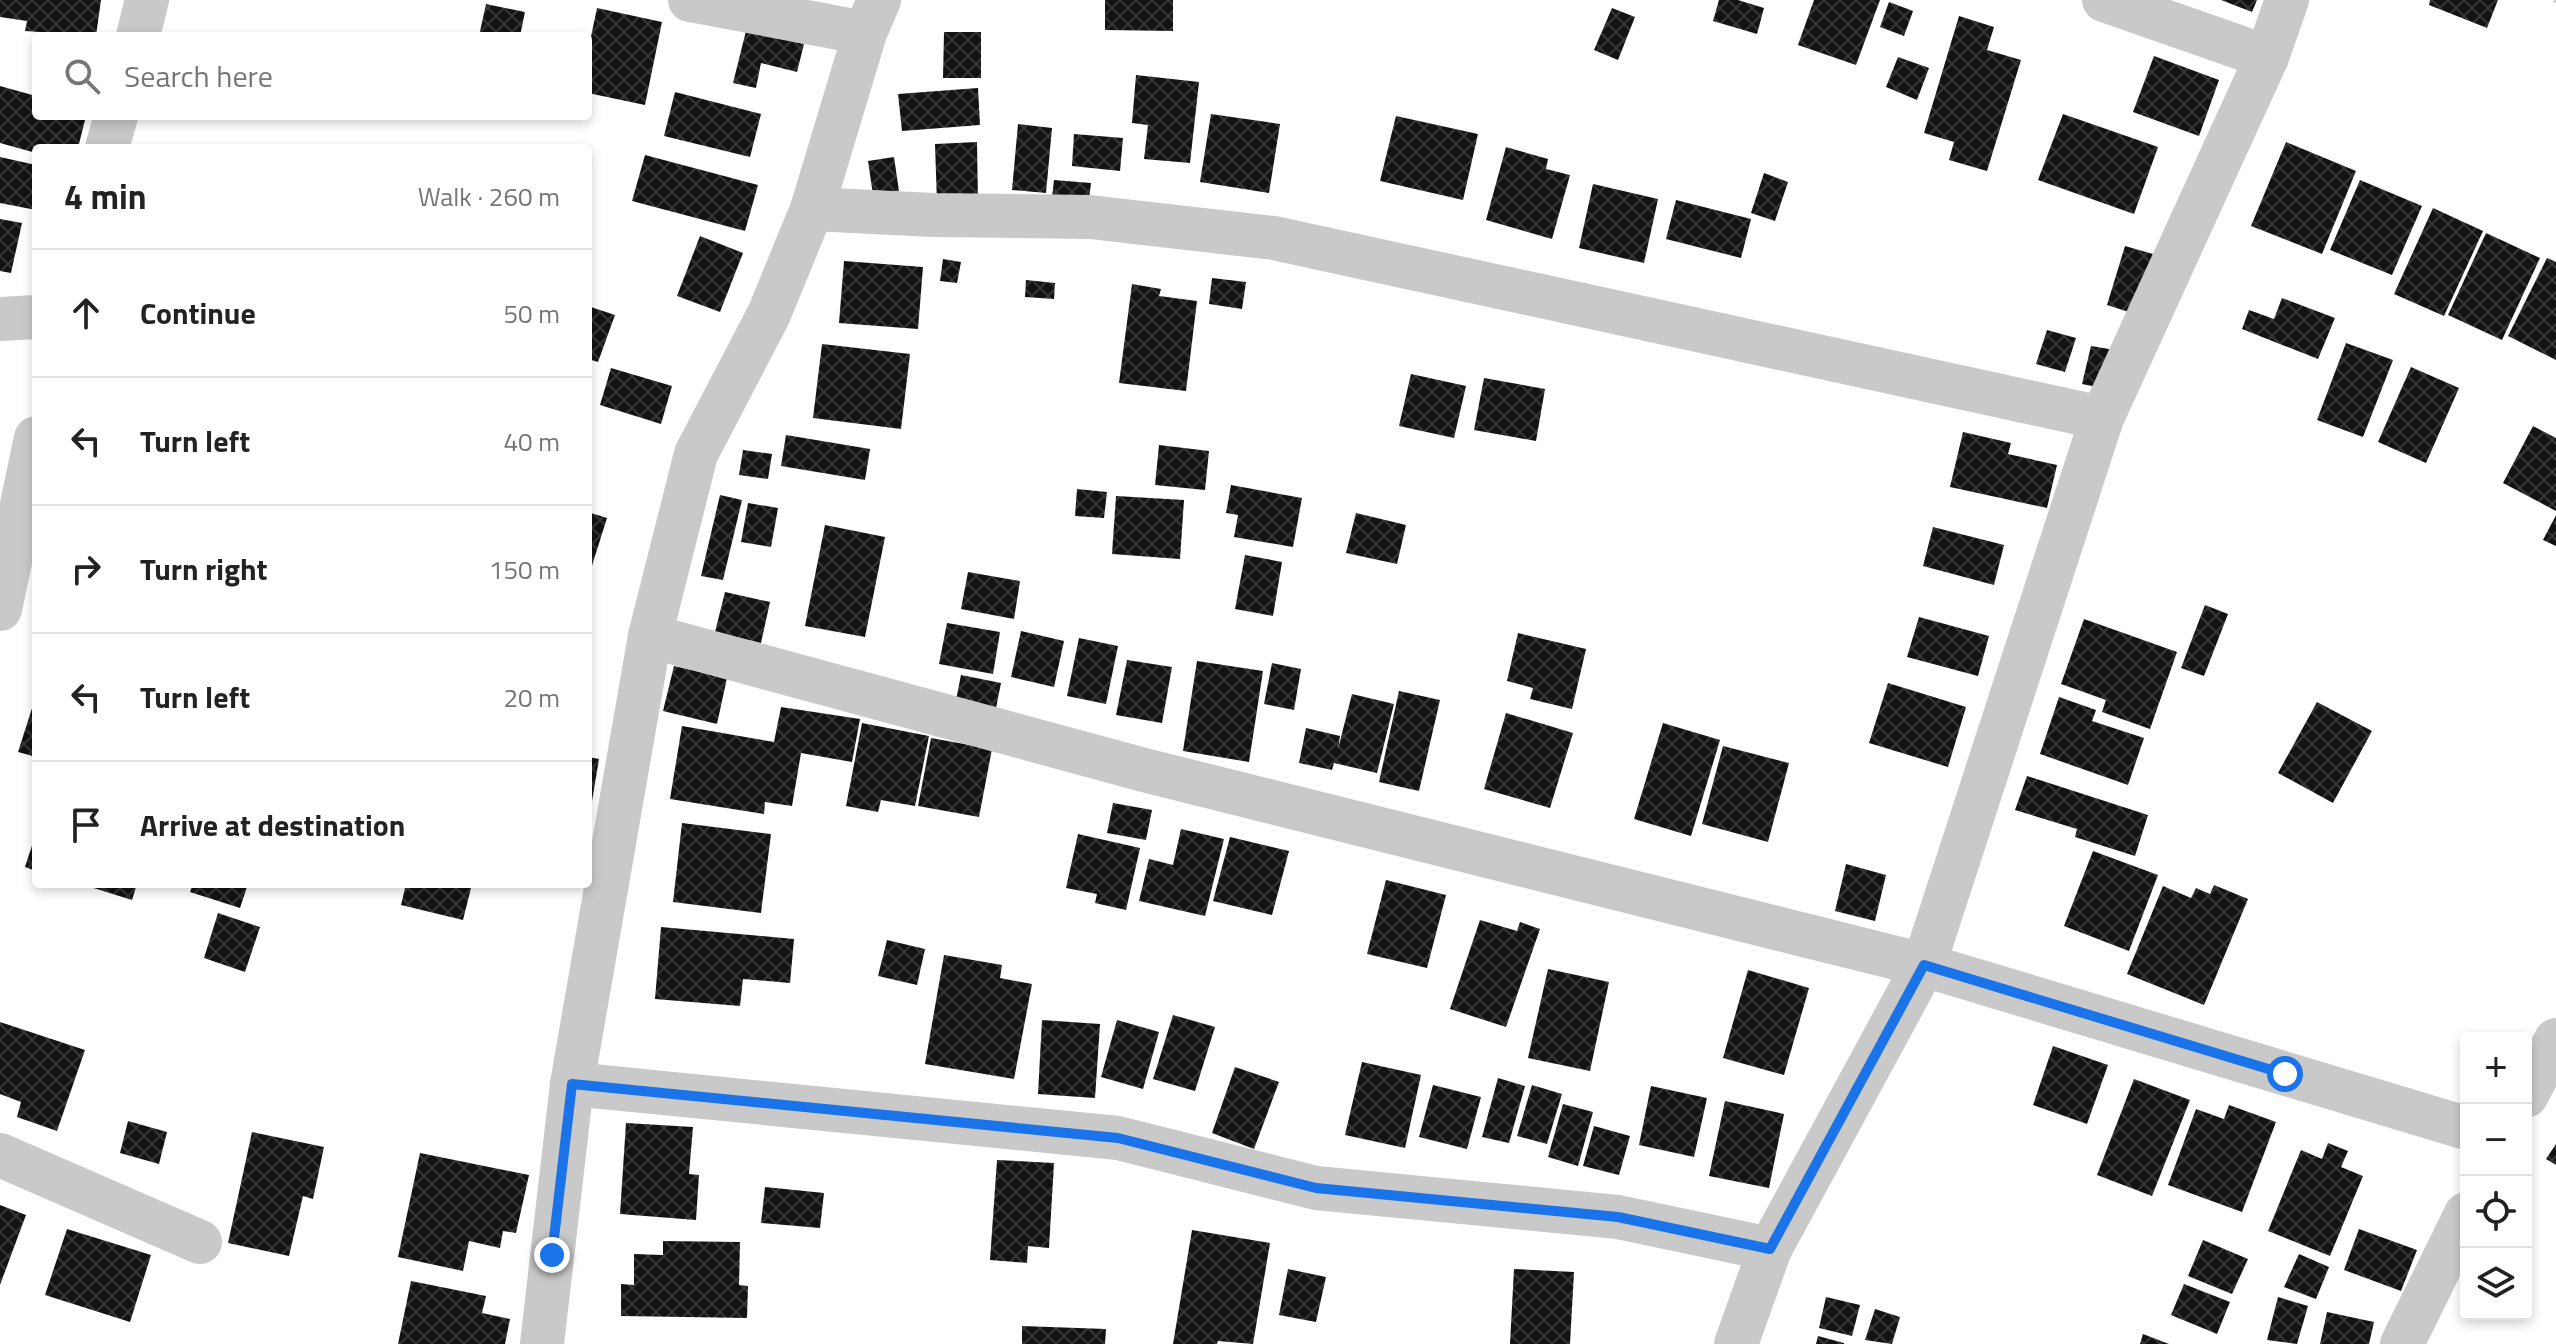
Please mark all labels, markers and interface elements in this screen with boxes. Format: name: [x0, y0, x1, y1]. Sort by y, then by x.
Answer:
search box: [32, 32, 592, 120]
text: Search here: [124, 53, 273, 99]
icon: search: [60, 54, 104, 98]
text: 4 min: [64, 170, 147, 222]
text: Walk · 260 m: [418, 177, 560, 216]
text: Continue: [140, 290, 256, 336]
icon: ahead: [64, 291, 108, 335]
text: 50 m: [503, 294, 560, 333]
text: Turn left: [140, 418, 250, 464]
icon: left: [64, 419, 108, 463]
text: 40 m: [503, 422, 560, 461]
text: Turn right: [140, 546, 268, 592]
icon: right: [64, 547, 108, 591]
text: 150 m: [489, 550, 560, 589]
text: Turn left: [140, 674, 250, 720]
icon: left: [64, 675, 108, 719]
text: 20 m: [503, 678, 560, 717]
text: Arrive at destination: [140, 802, 405, 848]
icon: arrive: [64, 803, 108, 847]
map controls: [2460, 1032, 2532, 1320]
button: +: [2460, 1032, 2532, 1104]
route start: [2267, 1056, 2303, 1092]
button: −: [2460, 1104, 2532, 1176]
button: locate: [2460, 1176, 2532, 1248]
route end: [534, 1237, 570, 1273]
button: layers: [2460, 1248, 2532, 1320]

